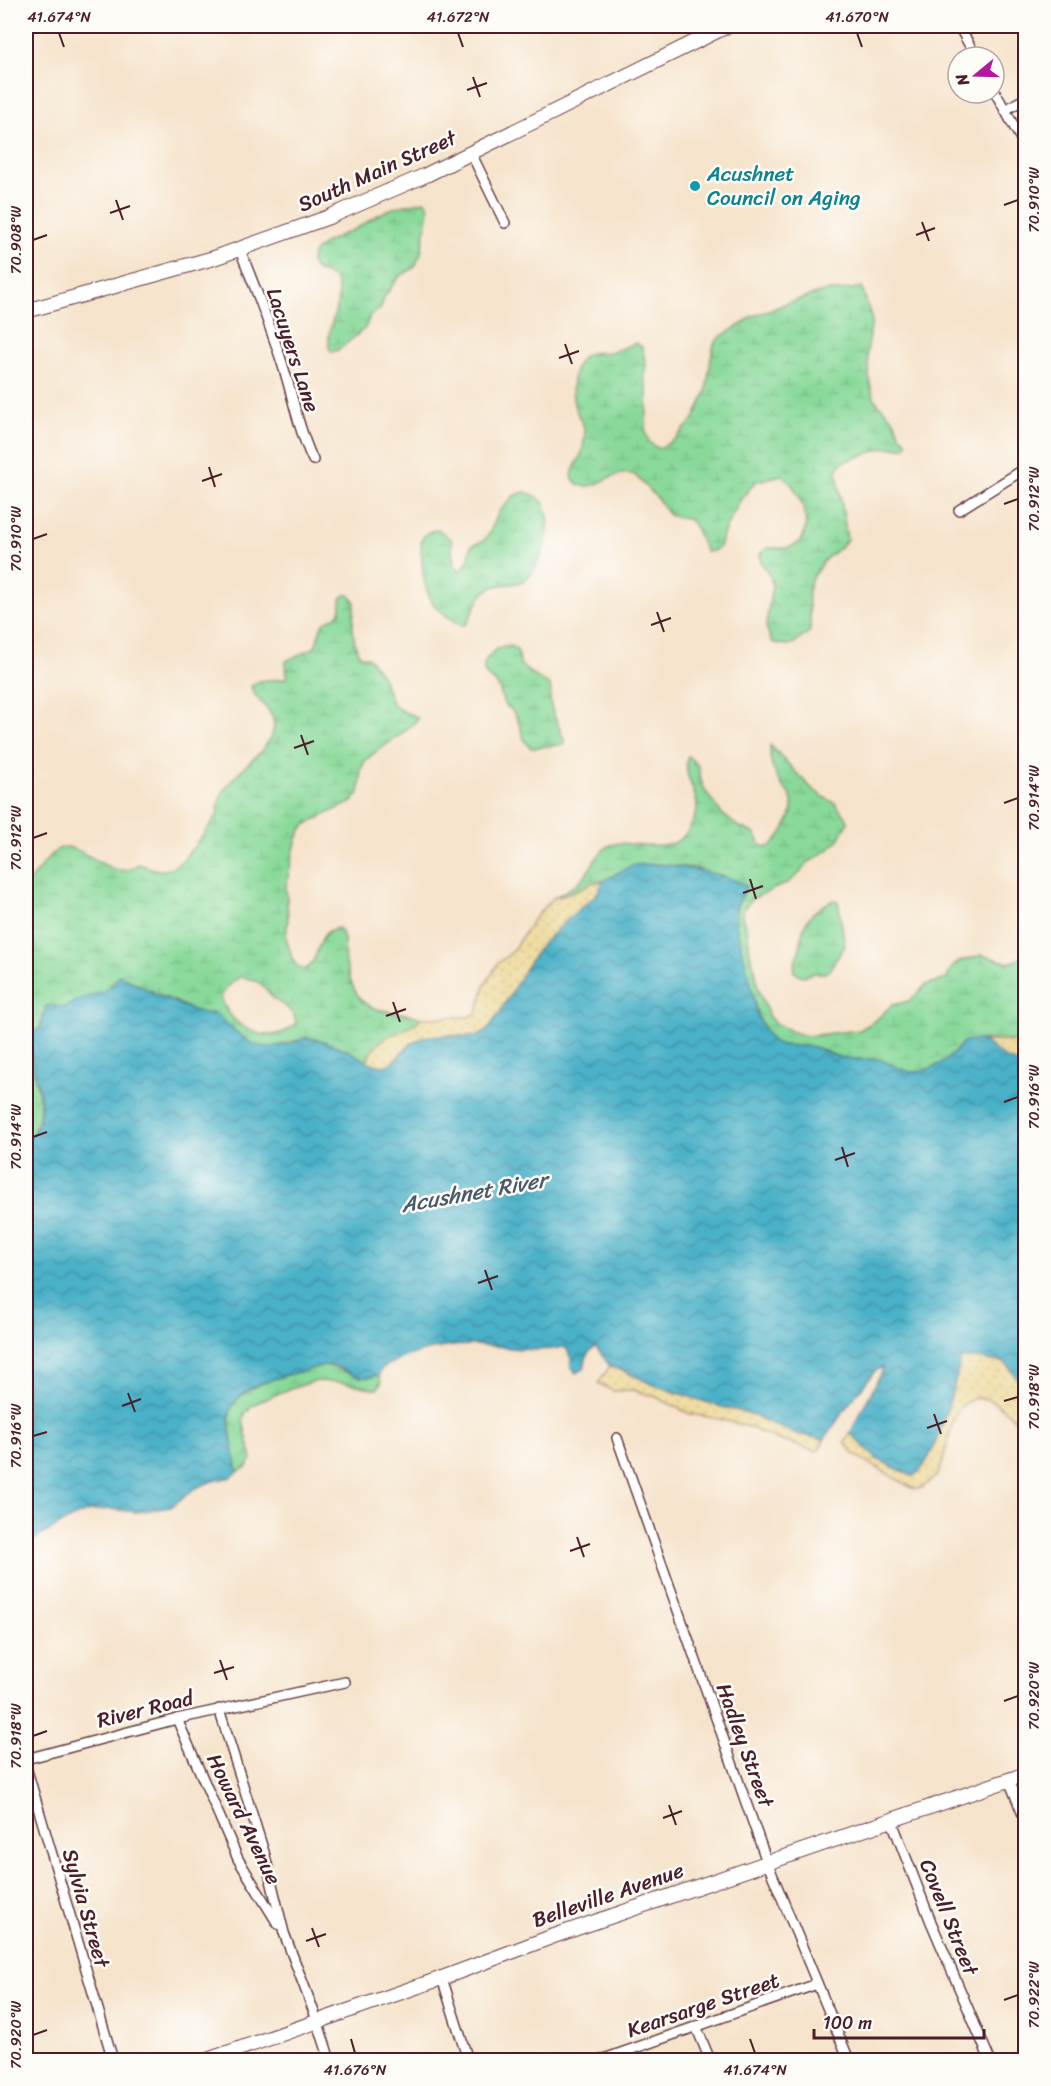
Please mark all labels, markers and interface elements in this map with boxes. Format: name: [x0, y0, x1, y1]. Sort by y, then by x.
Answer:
text: 41.674°N: [27, 4, 91, 30]
text: 41.672°N: [427, 4, 490, 30]
text: 41.670°N: [825, 4, 889, 30]
north arrow: [946, 45, 1006, 105]
text: N: [946, 69, 978, 91]
street label: South Main Street: [291, 118, 464, 223]
place label: Acushnet Council on Aging: [706, 155, 861, 217]
text: 70.910°W: [1021, 167, 1047, 233]
marker: Acushnet Council on Aging: [688, 179, 702, 193]
text: 70.908°W: [3, 205, 29, 274]
street label: Lacuyers Lane: [255, 283, 331, 417]
text: 70.912°W: [1021, 466, 1047, 531]
text: 70.910°W: [3, 506, 29, 572]
text: 70.914°W: [1021, 765, 1047, 831]
text: 70.912°W: [3, 805, 29, 870]
text: 70.916°W: [1021, 1064, 1047, 1129]
text: 70.914°W: [3, 1104, 29, 1170]
water label: Acushnet River: [397, 1159, 554, 1224]
text: 70.918°W: [1021, 1364, 1047, 1430]
text: 70.916°W: [3, 1403, 29, 1468]
text: 70.920°W: [1021, 1662, 1047, 1730]
street label: River Road: [93, 1678, 199, 1739]
street label: Hadley Street: [705, 1678, 786, 1814]
text: 70.918°W: [3, 1703, 29, 1769]
street label: Howard Avenue: [196, 1747, 292, 1892]
street label: Sylvia Street: [51, 1844, 121, 1973]
street label: Belleville Avenue: [527, 1851, 689, 1939]
street label: Covell Street: [908, 1853, 990, 1982]
street label: Kearsarge Street: [621, 1961, 785, 2049]
text: 70.922°W: [1021, 1961, 1047, 2029]
text: 70.920°W: [3, 2001, 29, 2069]
scale bar: [814, 2002, 984, 2040]
text: 100 m: [823, 2007, 872, 2039]
text: 41.676°N: [324, 2057, 387, 2083]
text: 41.674°N: [723, 2057, 787, 2083]

